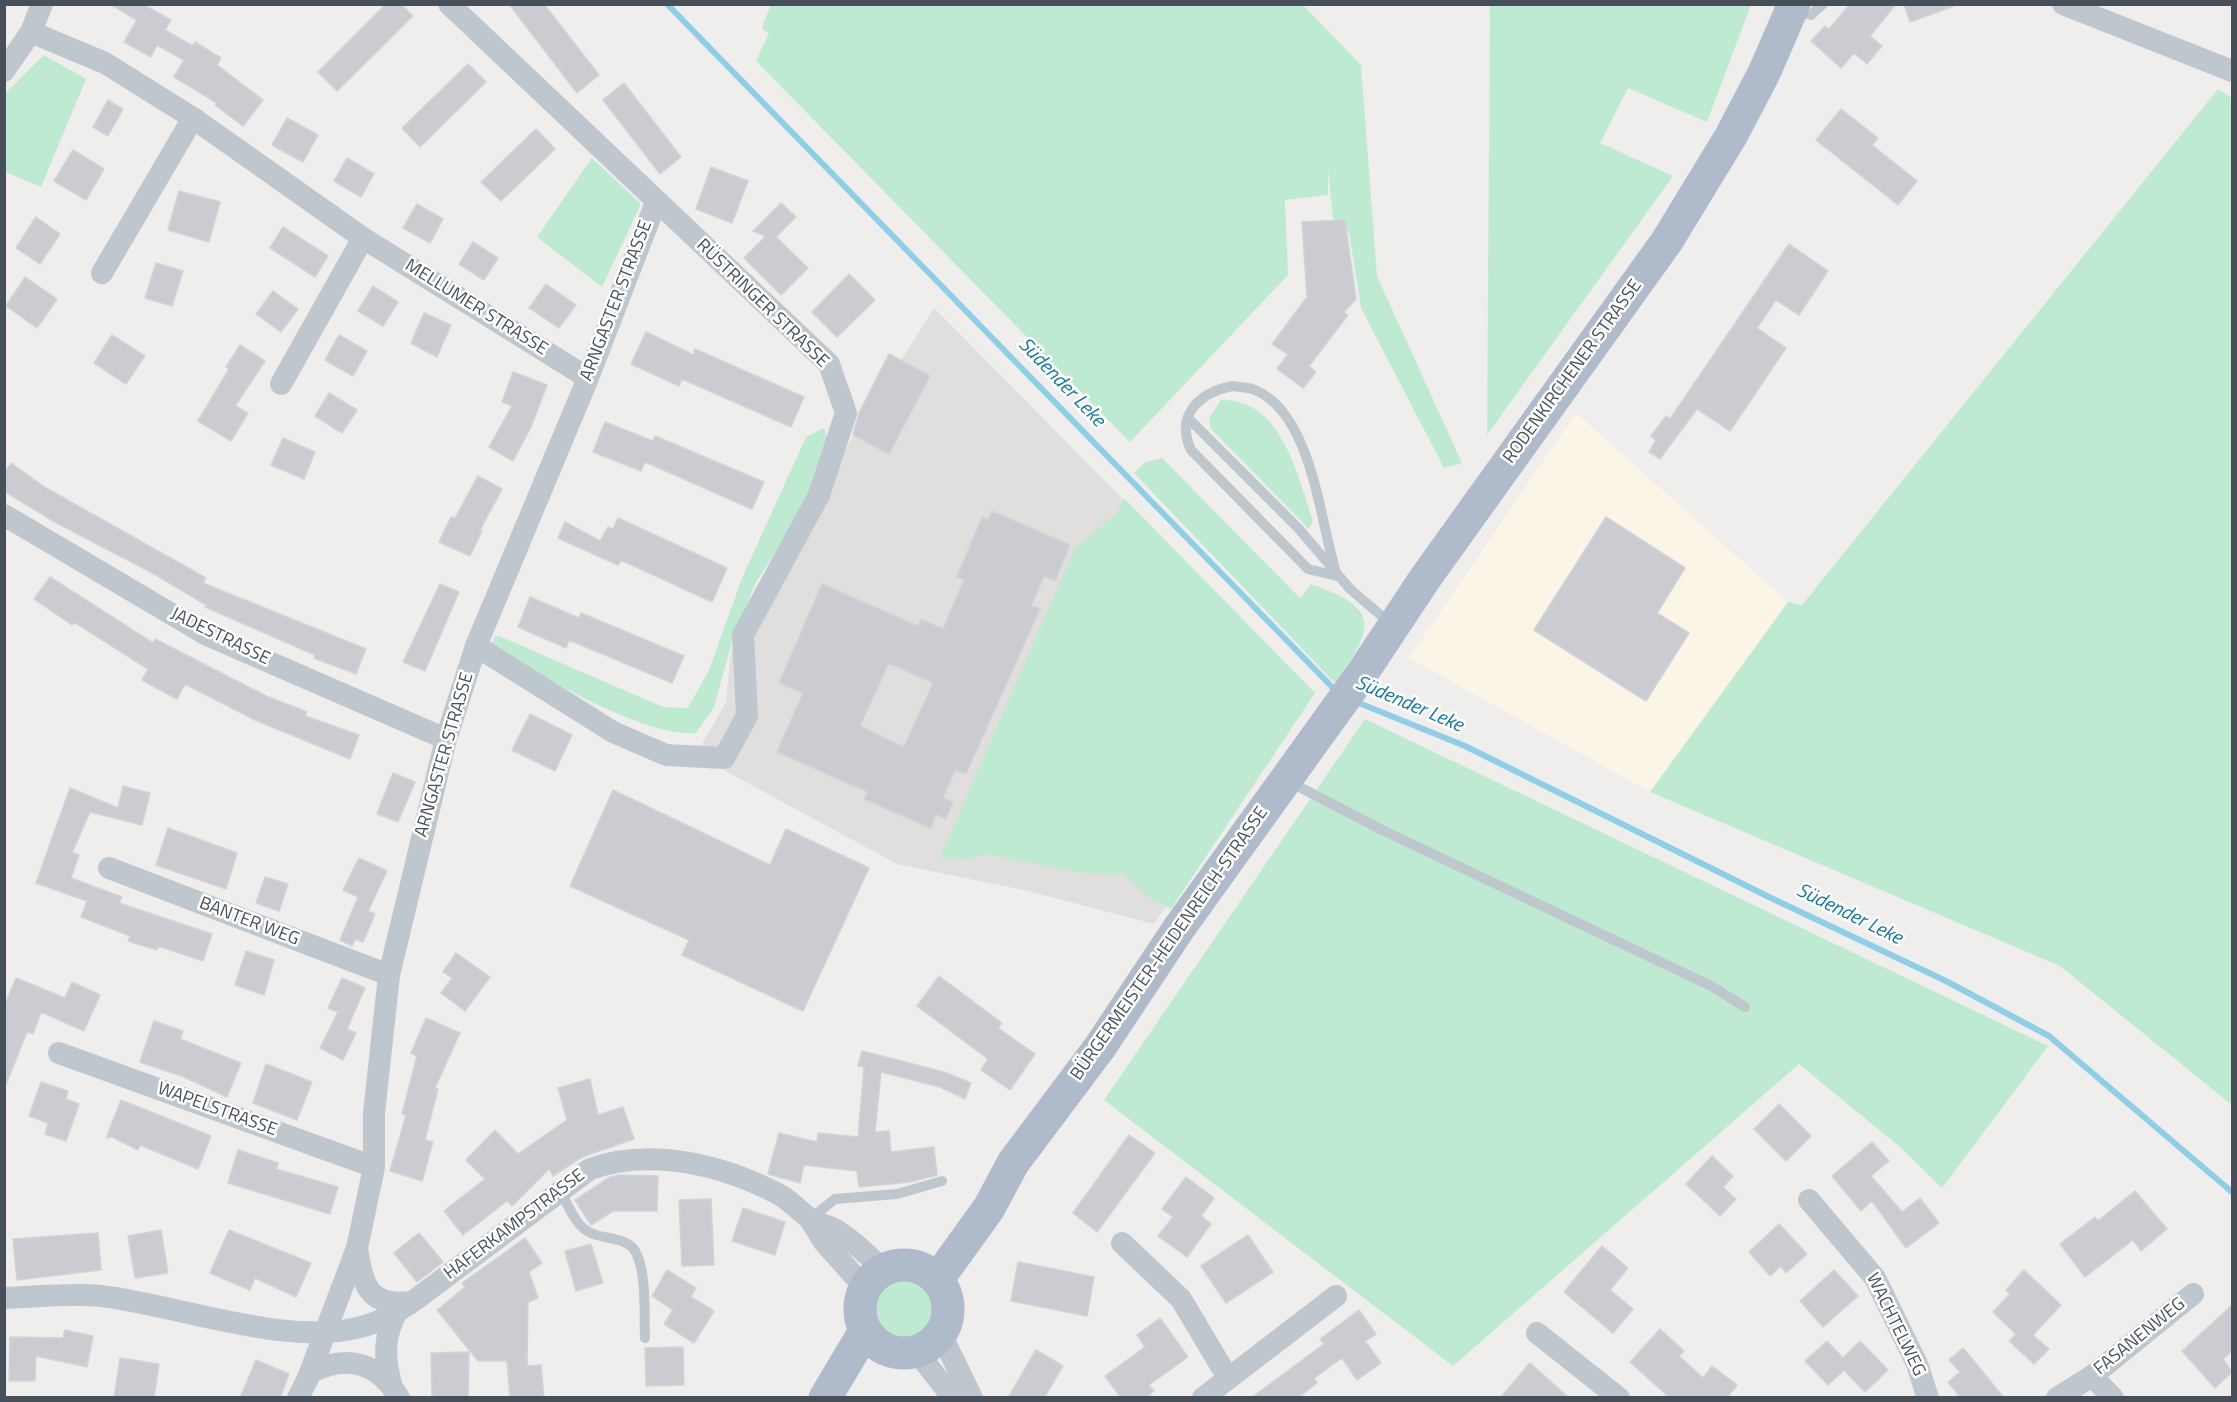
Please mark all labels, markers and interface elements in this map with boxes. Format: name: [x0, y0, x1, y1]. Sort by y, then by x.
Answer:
street label: ARNGASTER STRASSE: [576, 218, 658, 384]
street label: RÜSTRINGER STRASSE: [691, 235, 833, 373]
street label: MELLUMER STRASSE: [401, 255, 551, 361]
street label: RODENKIRCHENER STRASSE: [1499, 276, 1647, 468]
water label: Südender Leke: [1013, 333, 1109, 433]
street label: JADESTRASSE: [167, 604, 273, 670]
street label: ARNGASTER STRASSE: [411, 670, 479, 840]
water label: Südender Leke: [1352, 672, 1466, 738]
street label: BÜRGERMEISTER-HEIDENREICH-STRASSE: [1067, 803, 1273, 1085]
water label: Südender Leke: [1792, 879, 1906, 951]
street label: BANTER WEG: [196, 893, 302, 951]
street label: WAPELSTRASSE: [154, 1078, 280, 1142]
street label: HAFERKAMPSTRASSE: [440, 1165, 590, 1285]
street label: WACHTELWEG: [1861, 1270, 1929, 1380]
street label: FASANENWEG: [2090, 1294, 2190, 1380]

